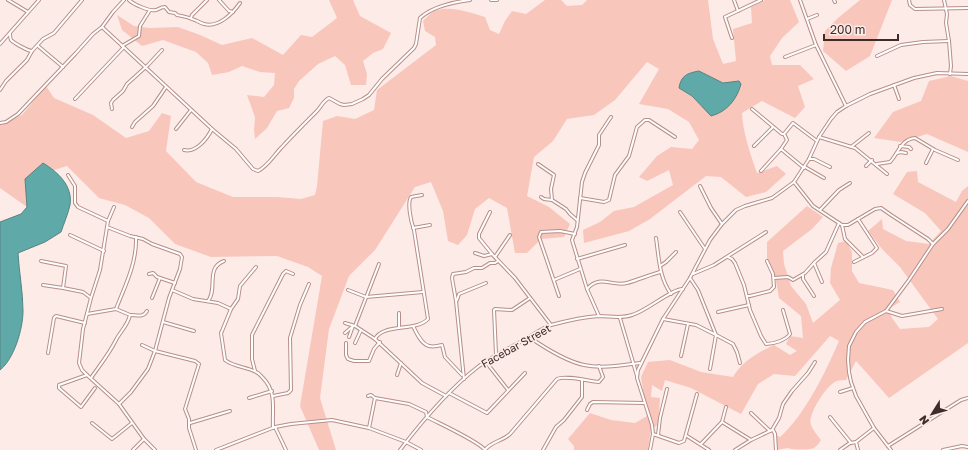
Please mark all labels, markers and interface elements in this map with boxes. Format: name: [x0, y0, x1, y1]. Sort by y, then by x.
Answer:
scale bar: [824, 16, 898, 42]
text: 200 m: [830, 22, 865, 37]
street label: Facebar Street: [479, 321, 553, 370]
north arrow: [912, 394, 952, 434]
text: N: [916, 413, 931, 428]

